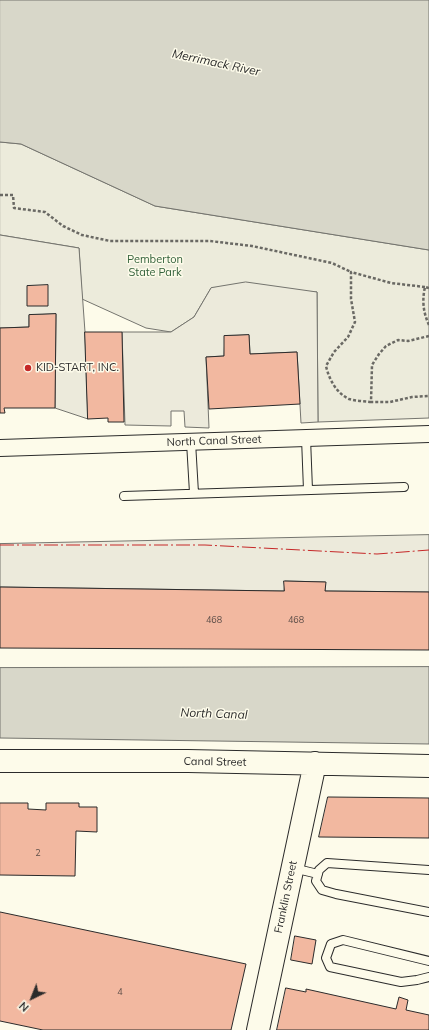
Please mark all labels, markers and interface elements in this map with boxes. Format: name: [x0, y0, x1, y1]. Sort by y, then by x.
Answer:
water label: Merrimack River: [171, 47, 261, 79]
park label: Pemberton State Park: [127, 253, 183, 279]
place label: KID-START, INC.: [36, 361, 119, 375]
marker: KID-START, INC.: [23, 363, 33, 373]
street label: North Canal Street: [166, 433, 262, 449]
house number: 468: [206, 615, 222, 625]
house number: 468: [288, 615, 304, 625]
water label: North Canal: [180, 706, 248, 722]
street label: Canal Street: [183, 755, 247, 769]
house number: 2: [35, 848, 41, 858]
street label: Franklin Street: [272, 860, 300, 934]
north arrow: [12, 978, 52, 1018]
house number: 4: [117, 987, 123, 997]
text: N: [16, 999, 32, 1015]

